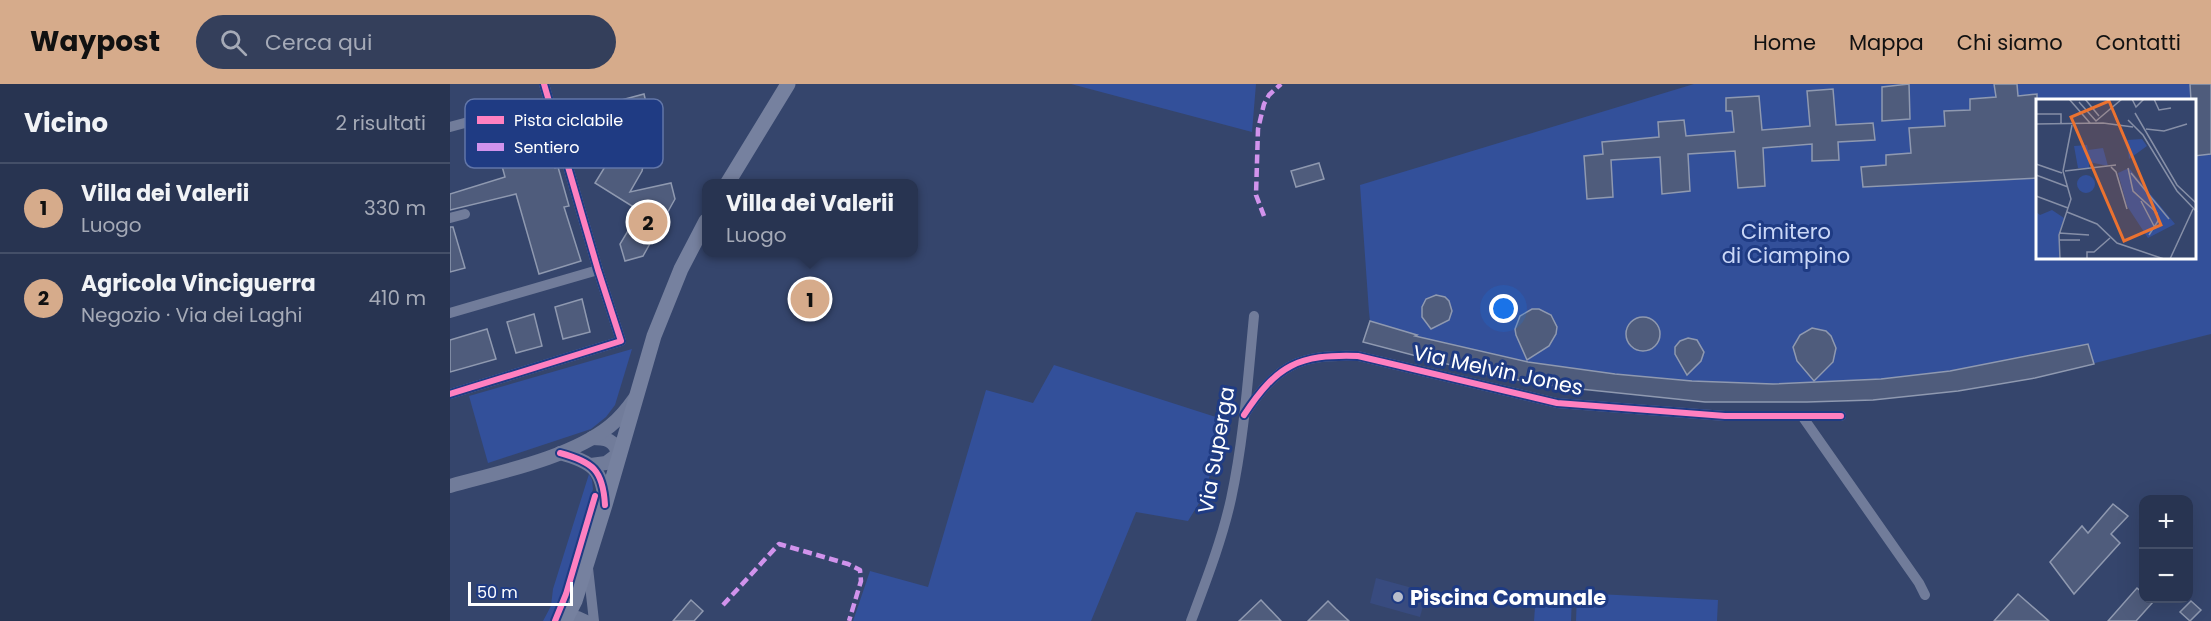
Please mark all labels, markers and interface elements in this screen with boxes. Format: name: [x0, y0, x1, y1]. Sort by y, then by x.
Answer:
search box: [196, 15, 616, 69]
text: Waypost: [30, 22, 160, 61]
icon: search: [217, 26, 250, 59]
text: Cerca qui: [265, 27, 372, 58]
text: Home: [1753, 28, 1816, 57]
text: Mappa: [1849, 28, 1924, 57]
text: Chi siamo: [1957, 28, 2063, 57]
text: Contatti: [2096, 28, 2181, 57]
legend: [465, 99, 663, 168]
inset map: [2036, 99, 2196, 260]
text: Vicino: [24, 105, 108, 141]
text: 2 risultati: [336, 109, 426, 137]
text: Pista ciclabile: [514, 109, 623, 132]
text: Sentiero: [514, 136, 579, 159]
text: Villa dei Valerii: [81, 178, 249, 209]
popup: [702, 179, 918, 257]
text: Villa dei Valerii: [726, 188, 894, 219]
text: 1: [40, 194, 47, 222]
text: 330 m: [364, 194, 426, 222]
pin: 2: [628, 200, 668, 244]
text: Luogo: [81, 211, 142, 239]
park label: Cimitero di Ciampino: [1722, 217, 1850, 270]
text: Luogo: [726, 221, 786, 249]
text: Agricola Vinciguerra: [81, 268, 316, 299]
pin: 1: [790, 276, 830, 322]
text: 2: [38, 284, 49, 312]
text: 410 m: [369, 284, 426, 312]
your location: [1489, 294, 1518, 323]
text: Negozio · Via dei Laghi: [81, 301, 302, 329]
street label: Via Melvin Jones: [1410, 338, 1586, 402]
street label: Via Superga: [1191, 384, 1241, 516]
map controls: [2139, 495, 2193, 603]
button: +: [2139, 495, 2193, 549]
button: −: [2139, 549, 2193, 603]
scale bar: [468, 579, 573, 606]
text: 50 m: [477, 581, 518, 604]
place label: Piscina Comunale: [1410, 583, 1606, 612]
marker: Piscina Comunale: [1391, 590, 1405, 604]

